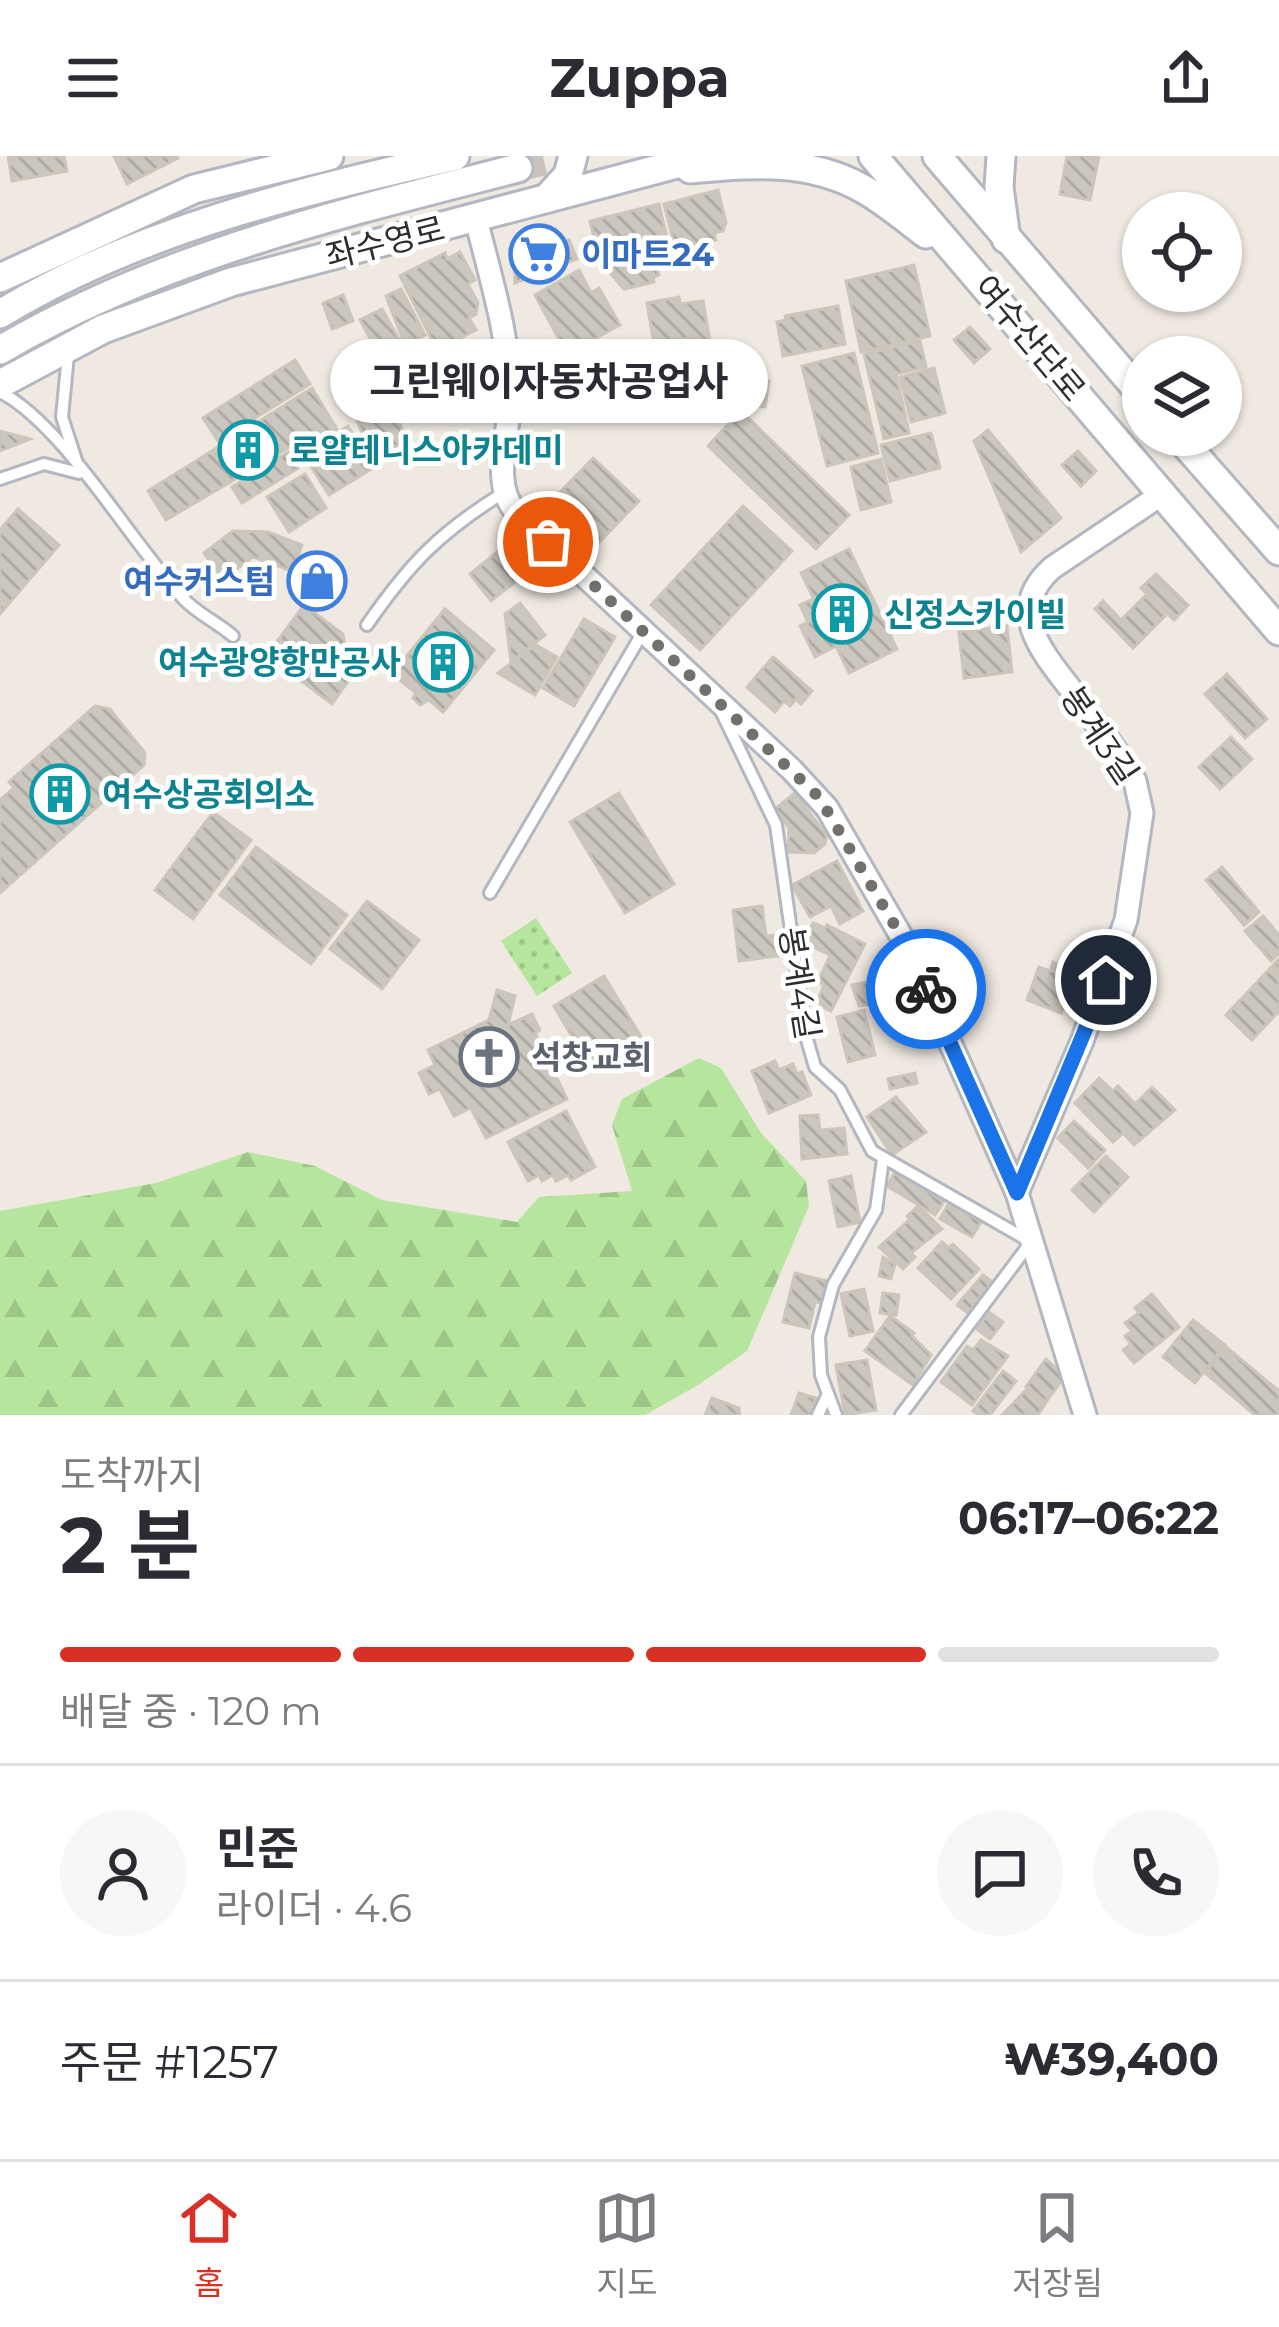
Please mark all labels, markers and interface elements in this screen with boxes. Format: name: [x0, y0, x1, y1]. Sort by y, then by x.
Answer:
icon: menu: [60, 45, 126, 111]
text: Zuppa: [549, 45, 730, 111]
icon: share: [1153, 45, 1219, 111]
map controls: [1122, 192, 1242, 456]
button: locate: [1122, 192, 1242, 312]
street label: 좌수영로: [321, 208, 449, 276]
supermarket icon: 이마트24: [508, 223, 570, 285]
place label: 이마트24: [581, 234, 714, 274]
street label: 여수산단로: [966, 267, 1094, 409]
button: layers: [1122, 336, 1242, 456]
callout: 그린웨이자동차공업사: [329, 338, 767, 422]
text: 그린웨이자동차공업사: [370, 357, 728, 405]
building icon: 로얄테니스아카데미: [217, 419, 279, 481]
place label: 로얄테니스아카데미: [290, 430, 563, 470]
pin: [497, 491, 599, 593]
icon: bag: [515, 509, 581, 575]
shop icon: 여수커스텀: [286, 550, 348, 612]
place label: 여수커스텀: [123, 561, 275, 601]
building icon: 신정스카이빌: [811, 583, 873, 645]
place label: 신정스카이빌: [884, 594, 1066, 634]
building icon: 여수광양항만공사: [412, 631, 474, 693]
place label: 여수광양항만공사: [158, 642, 401, 682]
street label: 봉계3길: [1053, 678, 1147, 792]
building icon: 여수상공회의소: [29, 763, 91, 825]
place label: 여수상공회의소: [102, 774, 315, 814]
street label: 봉계4길: [771, 924, 829, 1042]
courier: [866, 929, 986, 1049]
pin: [1055, 929, 1157, 1031]
icon: home: [1073, 947, 1139, 1013]
icon: bike: [893, 956, 959, 1022]
church icon: 석창교회: [458, 1026, 520, 1088]
place label: 석창교회: [531, 1037, 652, 1077]
text: 도착까지: [60, 1451, 204, 1499]
text: 06:17–06:22: [958, 1490, 1219, 1545]
text: 2 분: [60, 1497, 200, 1593]
text: 배달 중 · 120 m: [60, 1687, 322, 1735]
button: person: [60, 1810, 186, 1936]
button: chat: [937, 1810, 1063, 1936]
button: phone: [1093, 1810, 1219, 1936]
text: 민준: [216, 1820, 299, 1875]
text: 라이더 · 4.6: [216, 1884, 412, 1932]
text: ₩39,400: [1004, 2031, 1219, 2086]
text: 주문 #1257: [60, 2034, 279, 2089]
tab: 홈: [176, 2185, 242, 2305]
tab: 지도: [594, 2185, 660, 2305]
tab: 저장됨: [1012, 2185, 1103, 2305]

